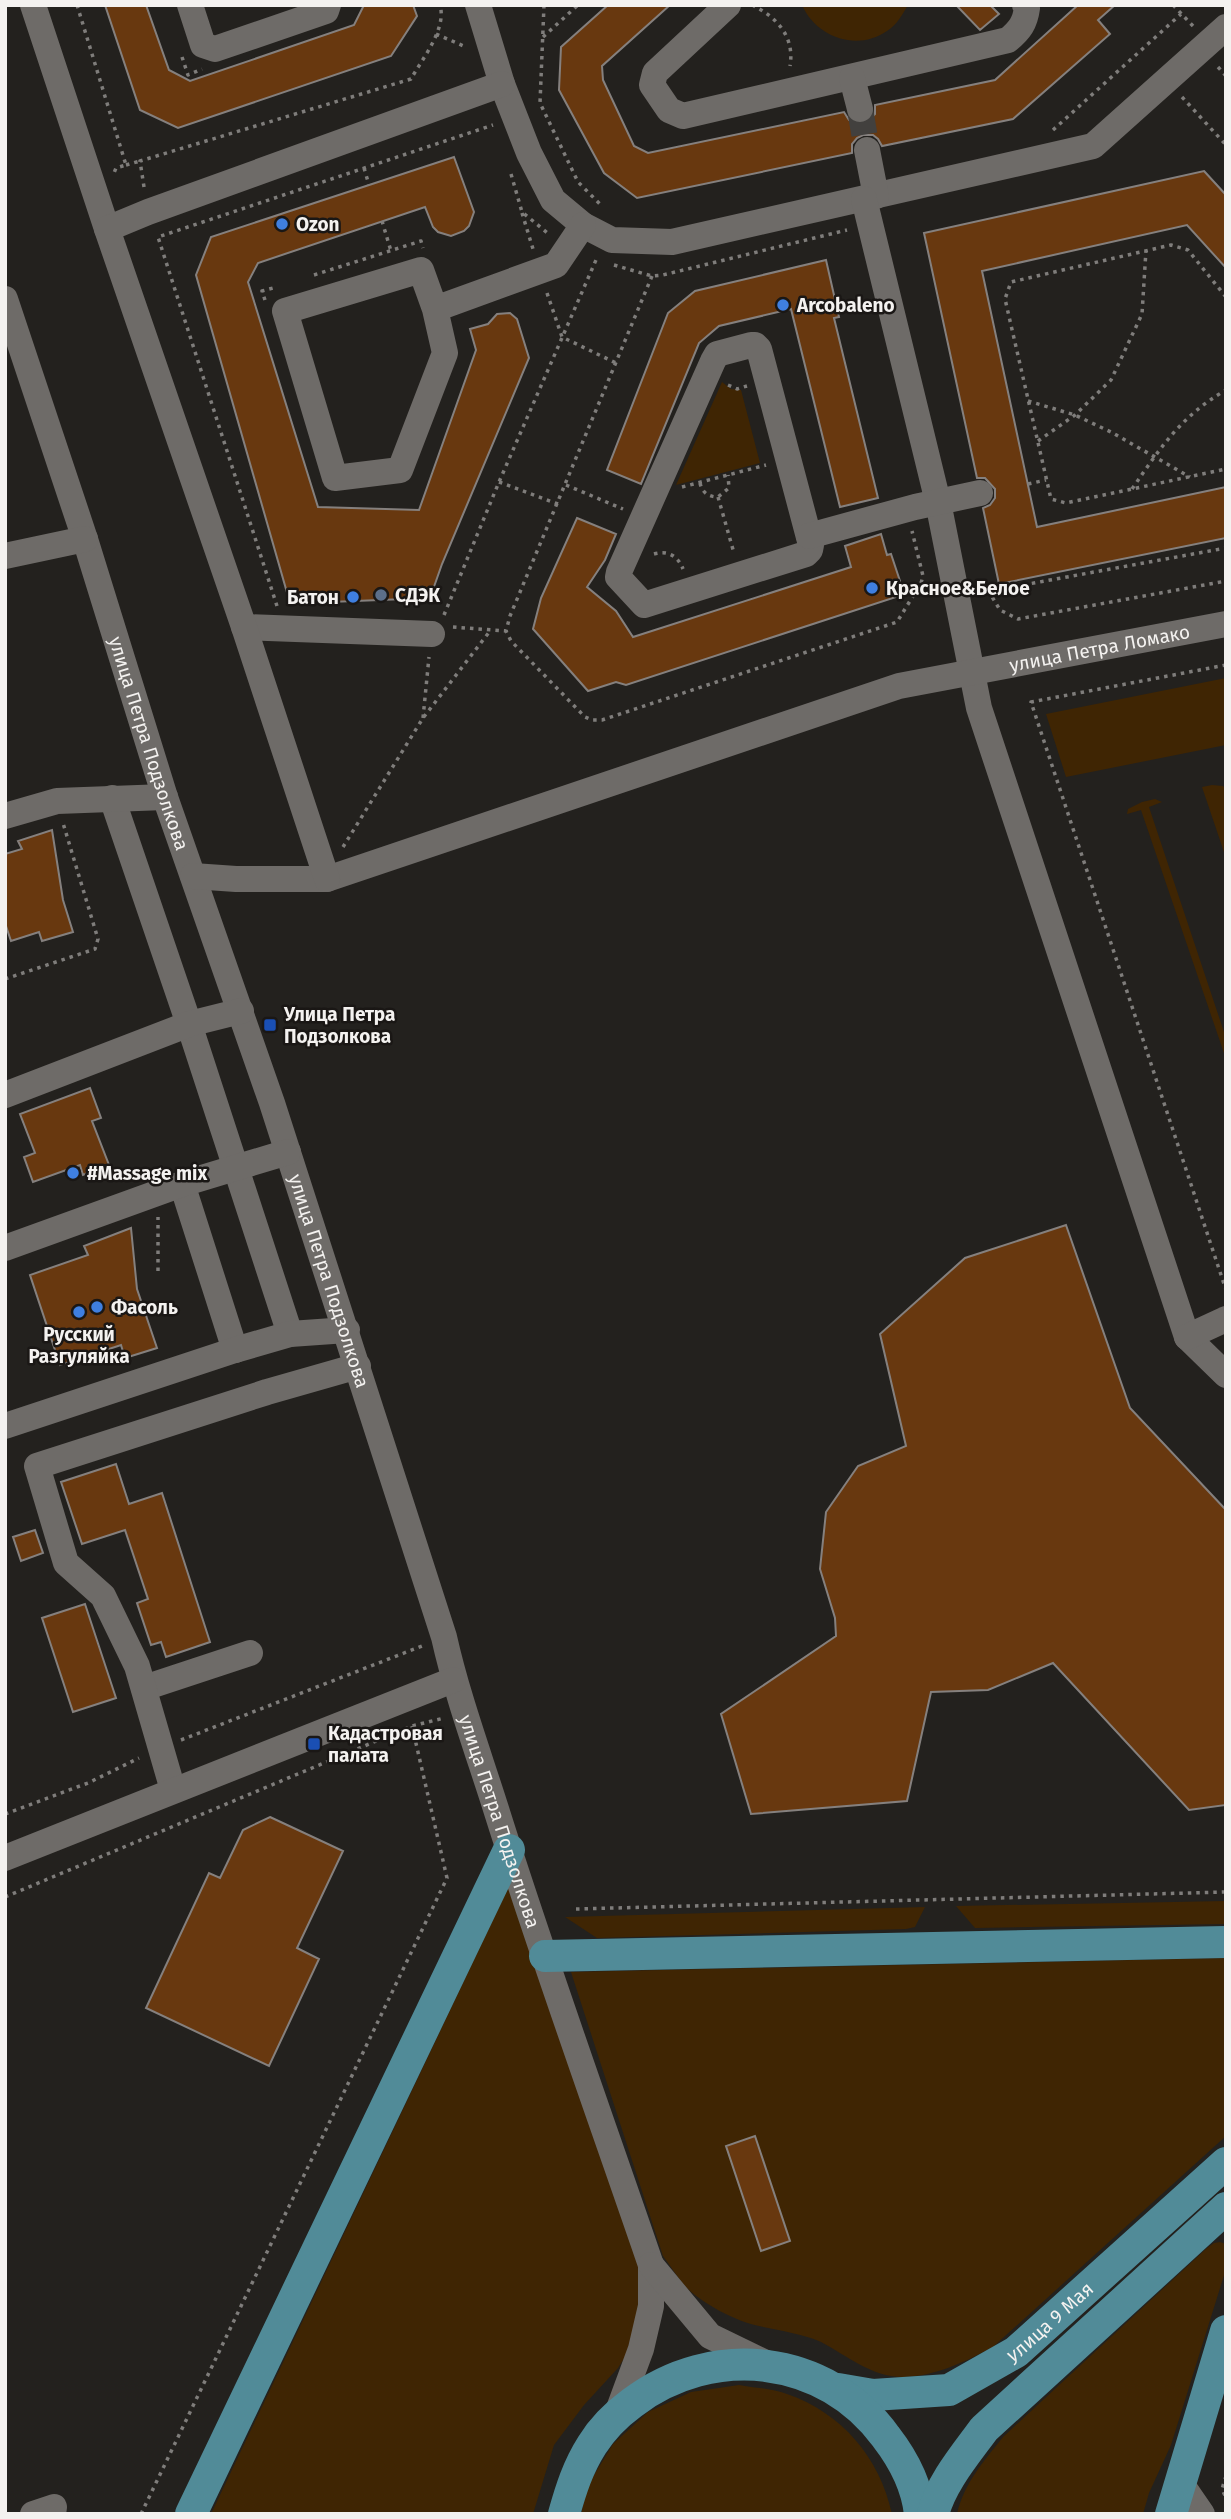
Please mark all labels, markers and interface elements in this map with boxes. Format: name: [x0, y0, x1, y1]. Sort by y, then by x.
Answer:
place label: Ozon: [296, 213, 340, 236]
marker: Ozon: [274, 216, 290, 232]
place label: Arcobaleno: [796, 294, 895, 317]
marker: Arcobaleno: [775, 297, 791, 313]
place label: Красное&Белое: [886, 577, 1030, 600]
marker: Красное&Белое: [864, 580, 880, 596]
place label: СДЭК: [395, 584, 440, 607]
place label: Батон: [287, 586, 339, 609]
marker: СДЭК: [373, 587, 389, 603]
marker: Батон: [345, 589, 361, 605]
street label: улица Петра Ломако: [1008, 620, 1192, 677]
street label: улица Петра Подзолкова: [104, 634, 194, 853]
place label: Улица Петра Подзолкова: [283, 1003, 395, 1048]
marker: Улица Петра Подзолкова: [262, 1017, 278, 1033]
place label: #Massage mix: [87, 1162, 207, 1185]
marker: #Massage mix: [65, 1165, 81, 1181]
street label: улица Петра Подзолкова: [284, 1171, 374, 1391]
place label: Фасоль: [111, 1296, 178, 1319]
marker: Фасоль: [89, 1299, 105, 1315]
marker: Русский Разгуляйка: [71, 1304, 87, 1320]
place label: Русский Разгуляйка: [28, 1323, 130, 1368]
street label: улица Петра Подзолкова: [454, 1712, 545, 1931]
place label: Кадастровая палата: [328, 1722, 443, 1767]
marker: Кадастровая палата: [306, 1736, 322, 1752]
street label: улица 9 Мая: [1003, 2277, 1098, 2367]

